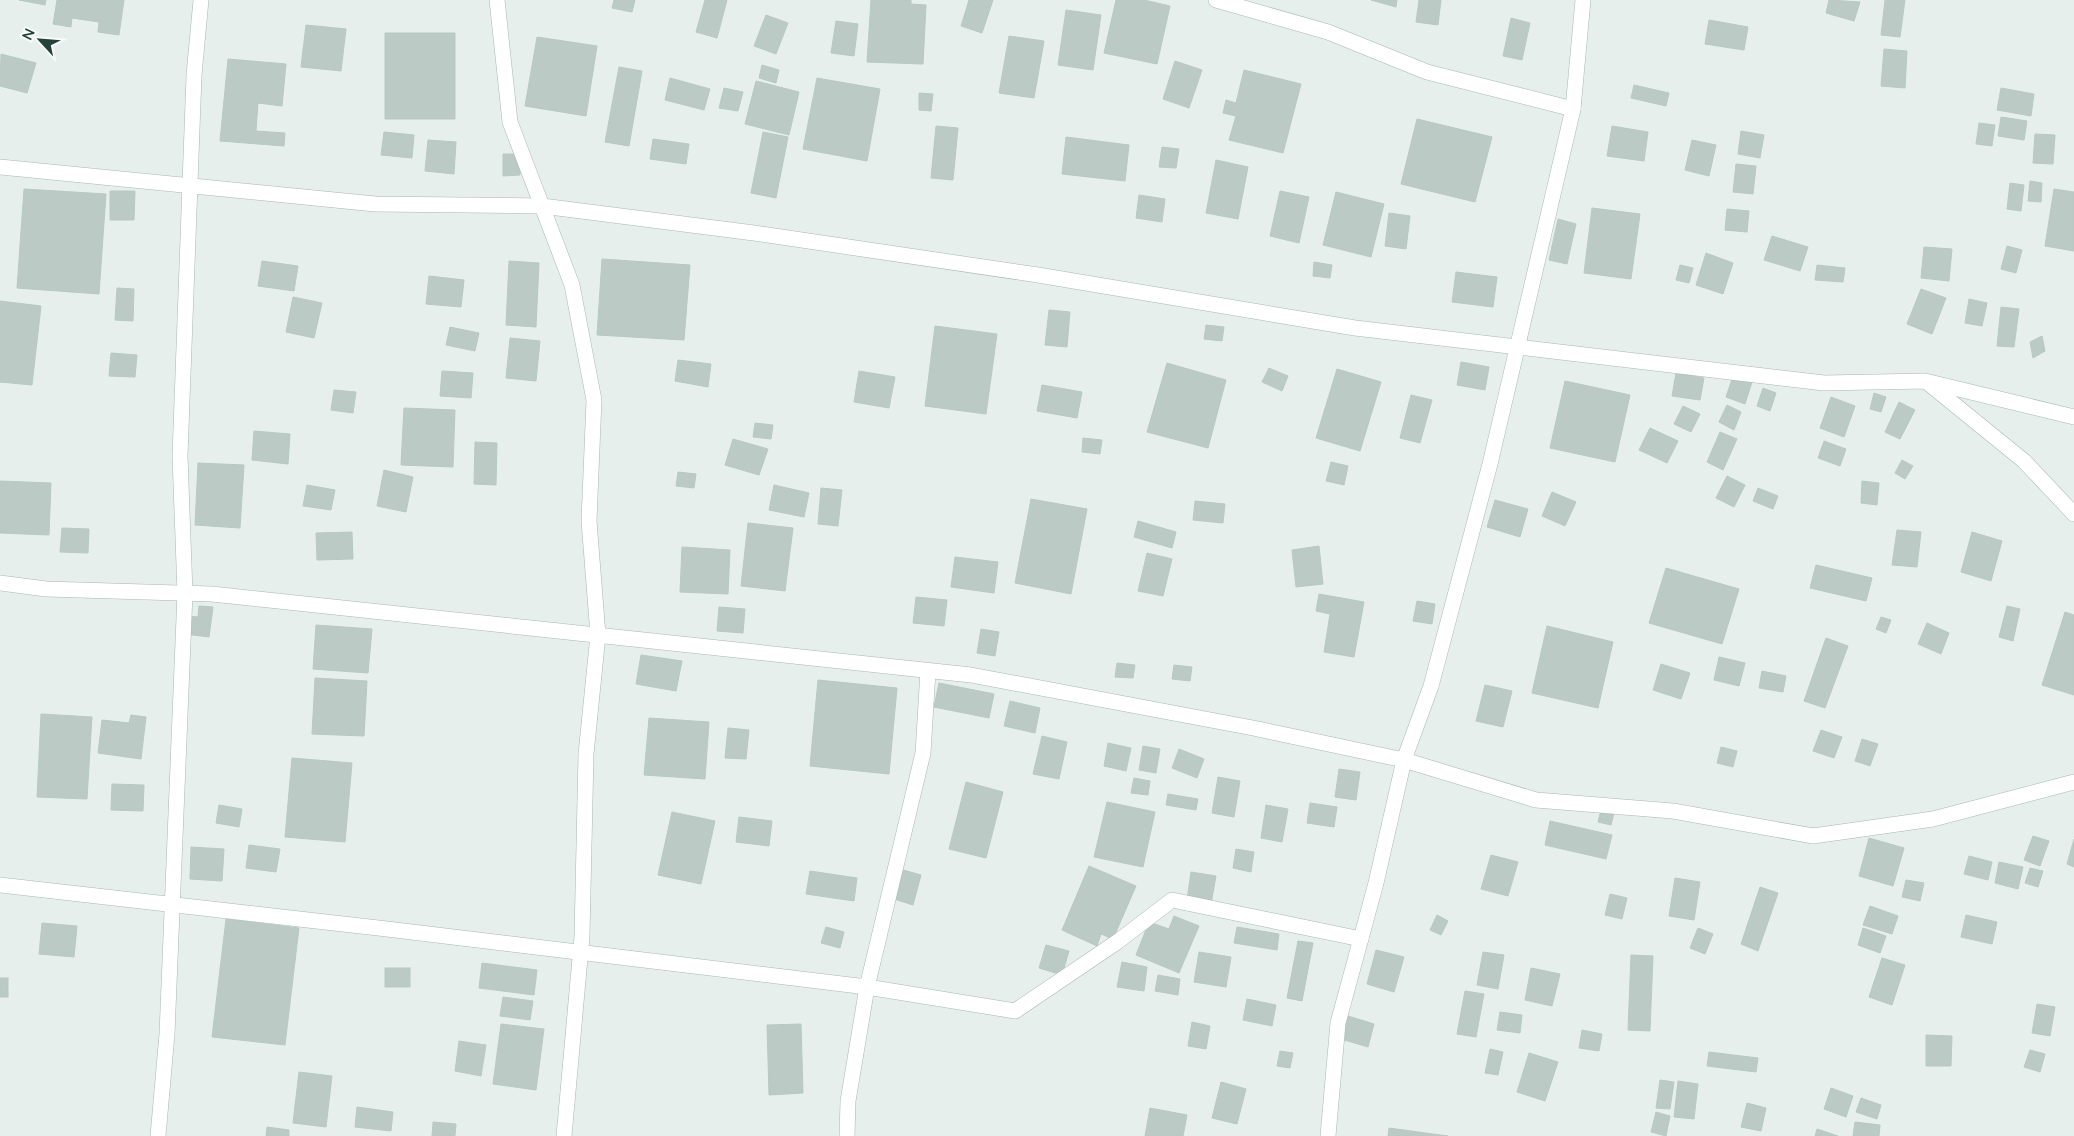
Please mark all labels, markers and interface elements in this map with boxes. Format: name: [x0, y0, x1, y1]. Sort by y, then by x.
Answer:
north arrow: [15, 15, 65, 65]
text: N: [18, 26, 38, 43]

